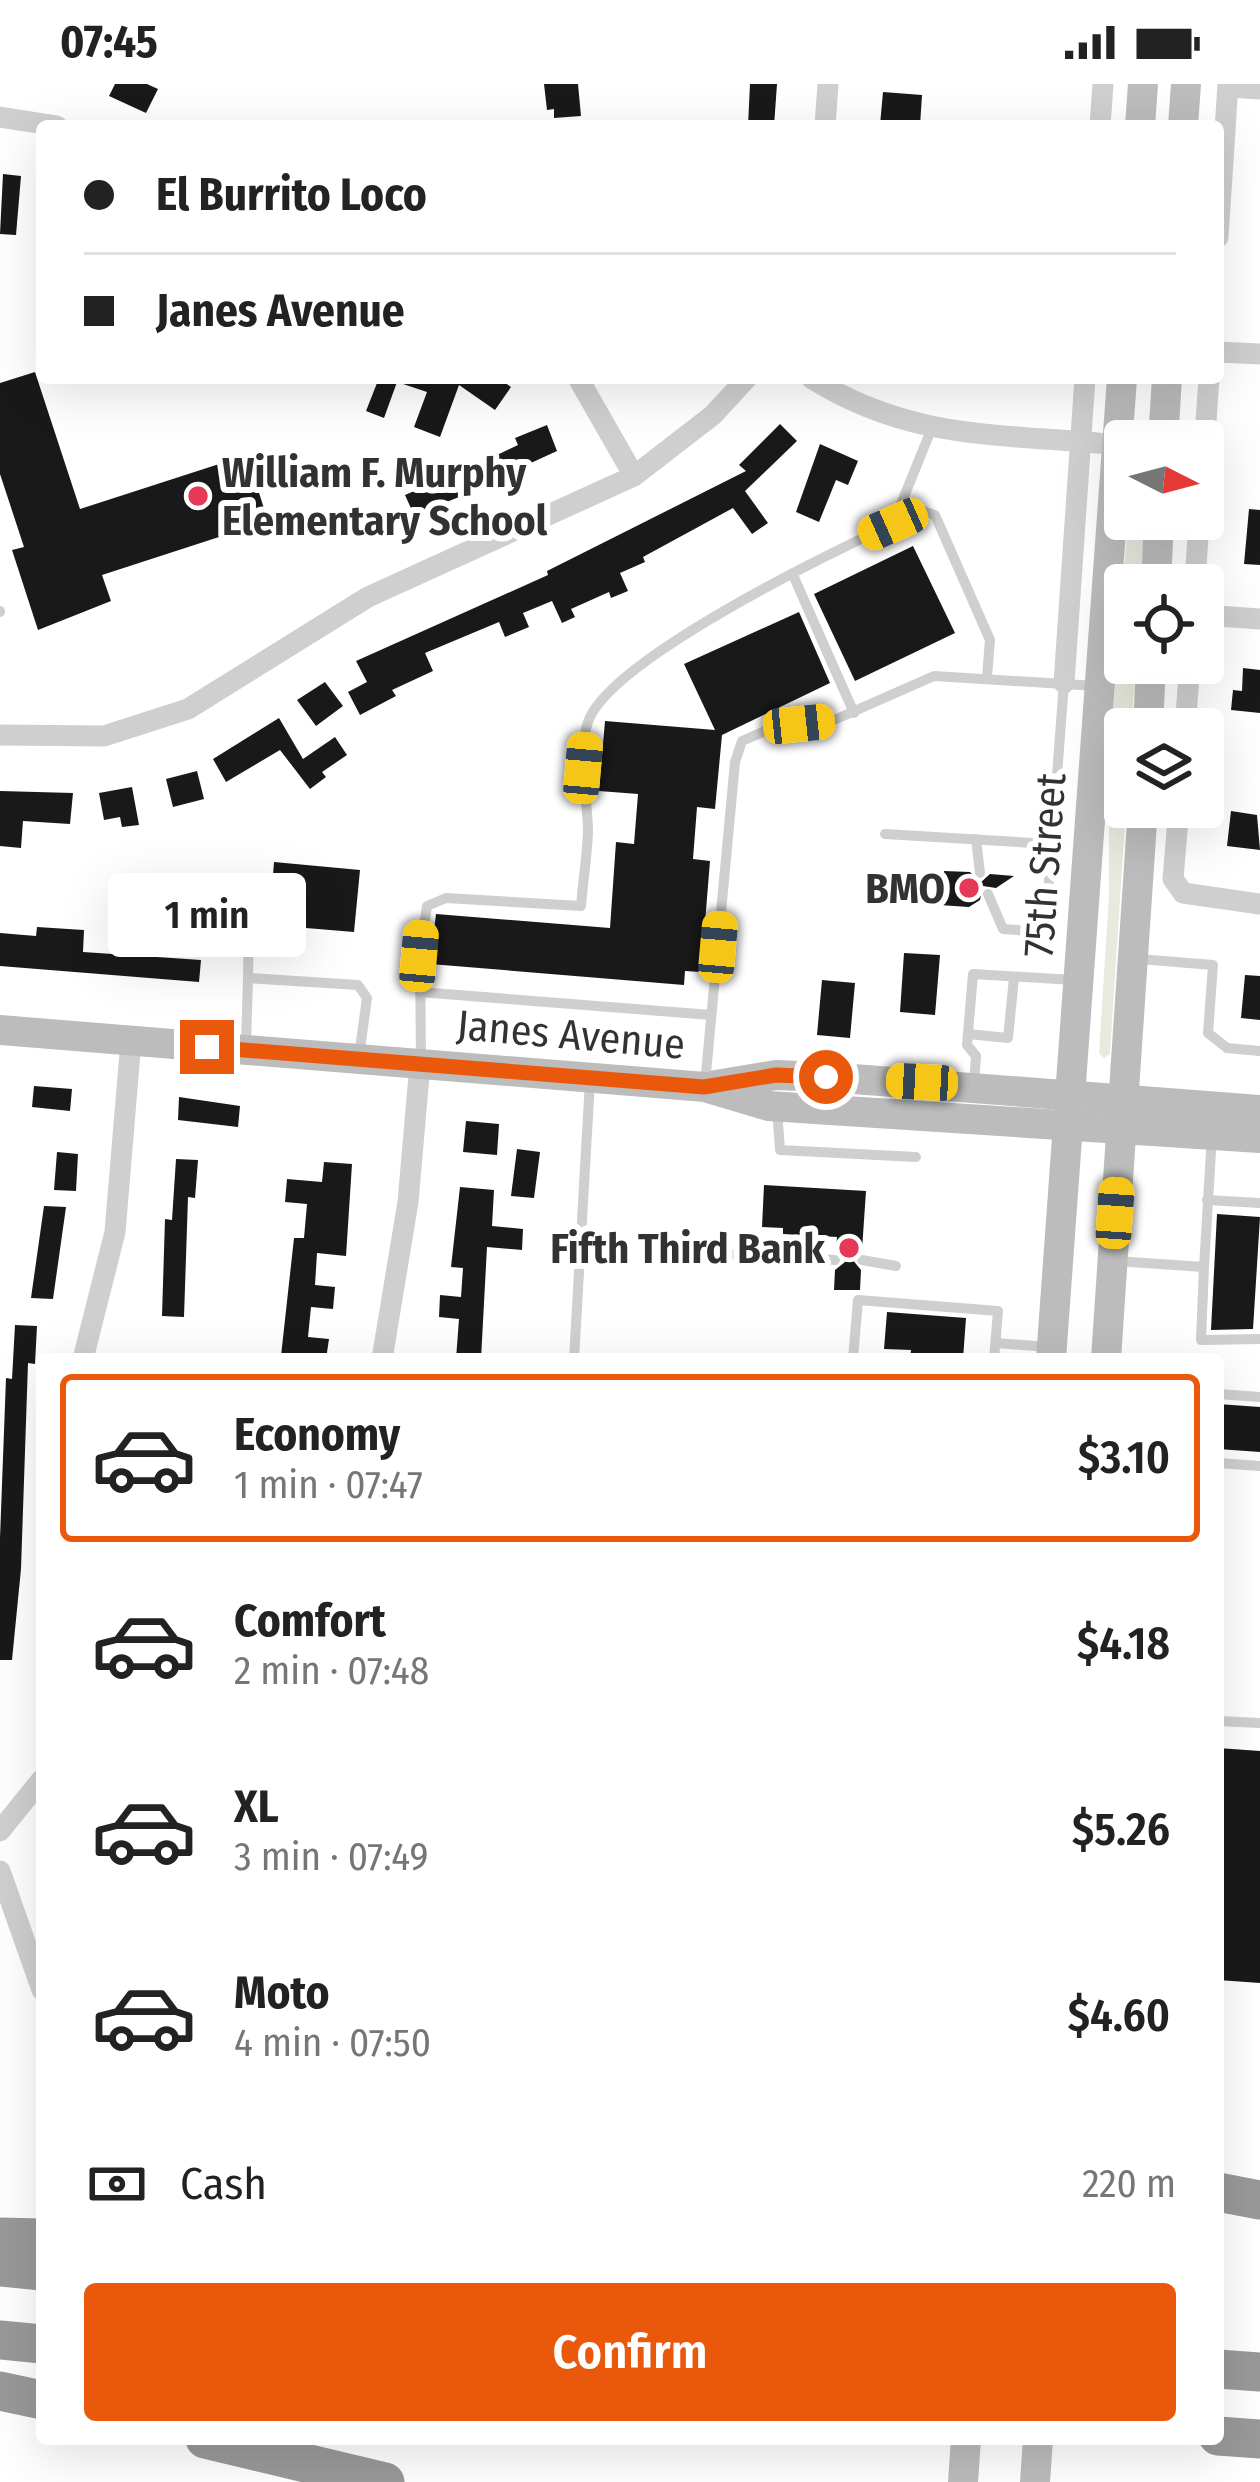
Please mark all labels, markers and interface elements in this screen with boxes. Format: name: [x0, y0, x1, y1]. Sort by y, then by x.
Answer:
text: 07:45: [60, 15, 158, 69]
text: El Burrito Loco: [156, 168, 427, 222]
text: Janes Avenue: [156, 284, 405, 338]
north arrow: [1104, 420, 1224, 540]
map controls: [1104, 420, 1224, 828]
place label: William F. Murphy Elementary School: [222, 448, 548, 546]
marker: William F. Murphy Elementary School: [185, 483, 211, 509]
car: [853, 493, 933, 555]
button: locate: [1104, 564, 1224, 684]
car: [761, 702, 837, 746]
button: layers: [1104, 708, 1224, 828]
car: [562, 731, 604, 805]
street label: 75th Street: [1014, 771, 1076, 959]
place label: BMO: [865, 864, 945, 914]
callout: 1 min: [108, 873, 306, 957]
marker: BMO: [956, 875, 982, 901]
text: 1 min: [165, 892, 249, 938]
car: [697, 910, 739, 984]
car: [398, 919, 440, 993]
street label: Janes Avenue: [455, 1000, 687, 1070]
route end: [180, 1020, 234, 1074]
route start: [799, 1050, 853, 1104]
car: [885, 1062, 959, 1102]
car: [1095, 1176, 1135, 1250]
place label: Fifth Third Bank: [550, 1224, 826, 1274]
marker: Fifth Third Bank: [836, 1235, 862, 1261]
icon: car: [90, 1404, 198, 1512]
text: Economy: [234, 1408, 400, 1462]
text: $3.10: [1078, 1431, 1170, 1485]
text: 1 min · 07:47: [234, 1462, 423, 1508]
icon: car: [90, 1590, 198, 1698]
text: Comfort: [234, 1594, 386, 1648]
text: $4.18: [1077, 1617, 1170, 1671]
text: 2 min · 07:48: [234, 1648, 429, 1694]
icon: car: [90, 1776, 198, 1884]
text: XL: [234, 1780, 279, 1834]
text: $5.26: [1072, 1803, 1170, 1857]
text: 3 min · 07:49: [234, 1834, 428, 1880]
icon: car: [90, 1962, 198, 2070]
text: Moto: [234, 1966, 330, 2020]
text: $4.60: [1068, 1989, 1170, 2043]
text: 4 min · 07:50: [234, 2020, 431, 2066]
icon: cash: [84, 2151, 150, 2217]
text: Cash: [180, 2157, 267, 2211]
text: 220 m: [1082, 2161, 1176, 2207]
button: Confirm: [84, 2283, 1176, 2421]

